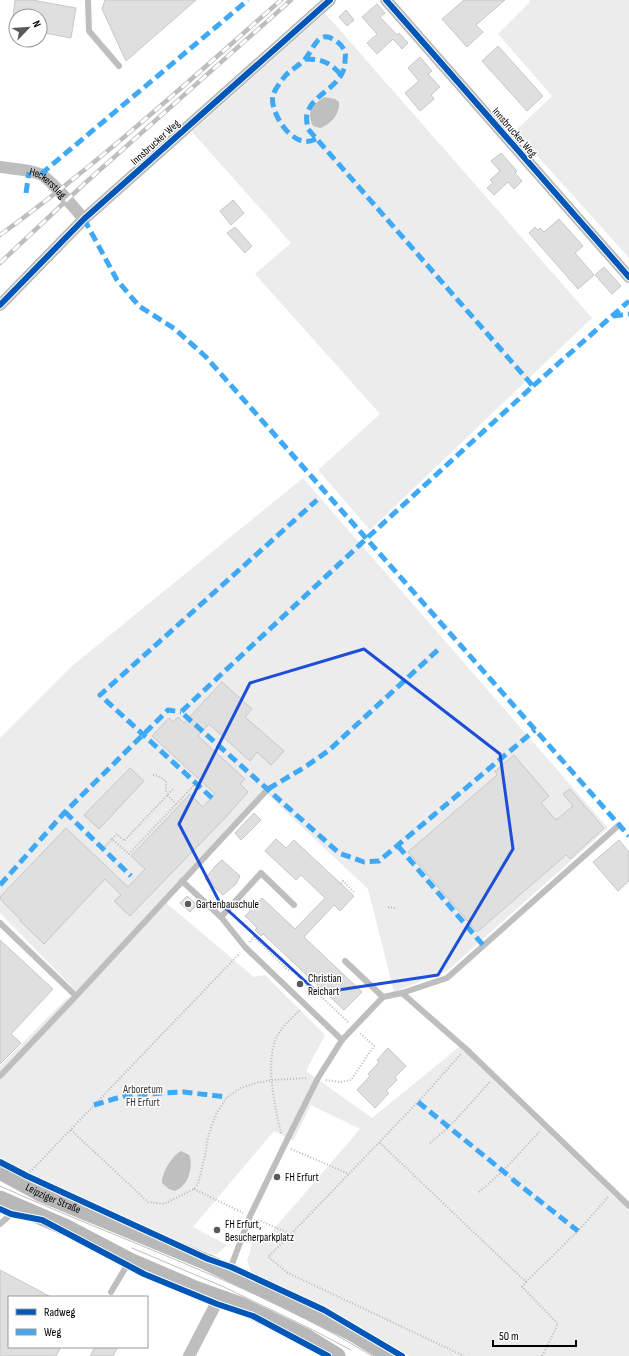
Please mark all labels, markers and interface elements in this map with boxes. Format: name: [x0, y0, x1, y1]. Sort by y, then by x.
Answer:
north arrow: [8, 8, 48, 48]
text: N: [29, 19, 44, 30]
street label: Innsbrucker Weg: [490, 105, 540, 160]
street label: Innsbrucker Weg: [128, 117, 183, 168]
street label: Heckerstieg: [28, 165, 69, 202]
place label: Gartenbauschule: [196, 898, 259, 911]
marker: Gartenbauschule: [183, 899, 193, 909]
place label: Christian Reichart: [308, 972, 342, 998]
marker: Christian Reichart: [295, 979, 305, 989]
park label: Arboretum FH Erfurt: [122, 1083, 163, 1109]
place label: FH Erfurt: [285, 1171, 320, 1184]
marker: FH Erfurt: [272, 1172, 282, 1182]
street label: Leipziger Straße: [23, 1180, 83, 1216]
place label: FH Erfurt, Besucherparkplatz: [225, 1218, 294, 1244]
marker: FH Erfurt, Besucherparkplatz: [212, 1225, 222, 1235]
legend: [8, 1296, 148, 1348]
text: Radweg: [44, 1305, 76, 1320]
scale bar: [493, 1322, 576, 1348]
text: Weg: [44, 1325, 61, 1340]
text: 50 m: [499, 1329, 519, 1344]

